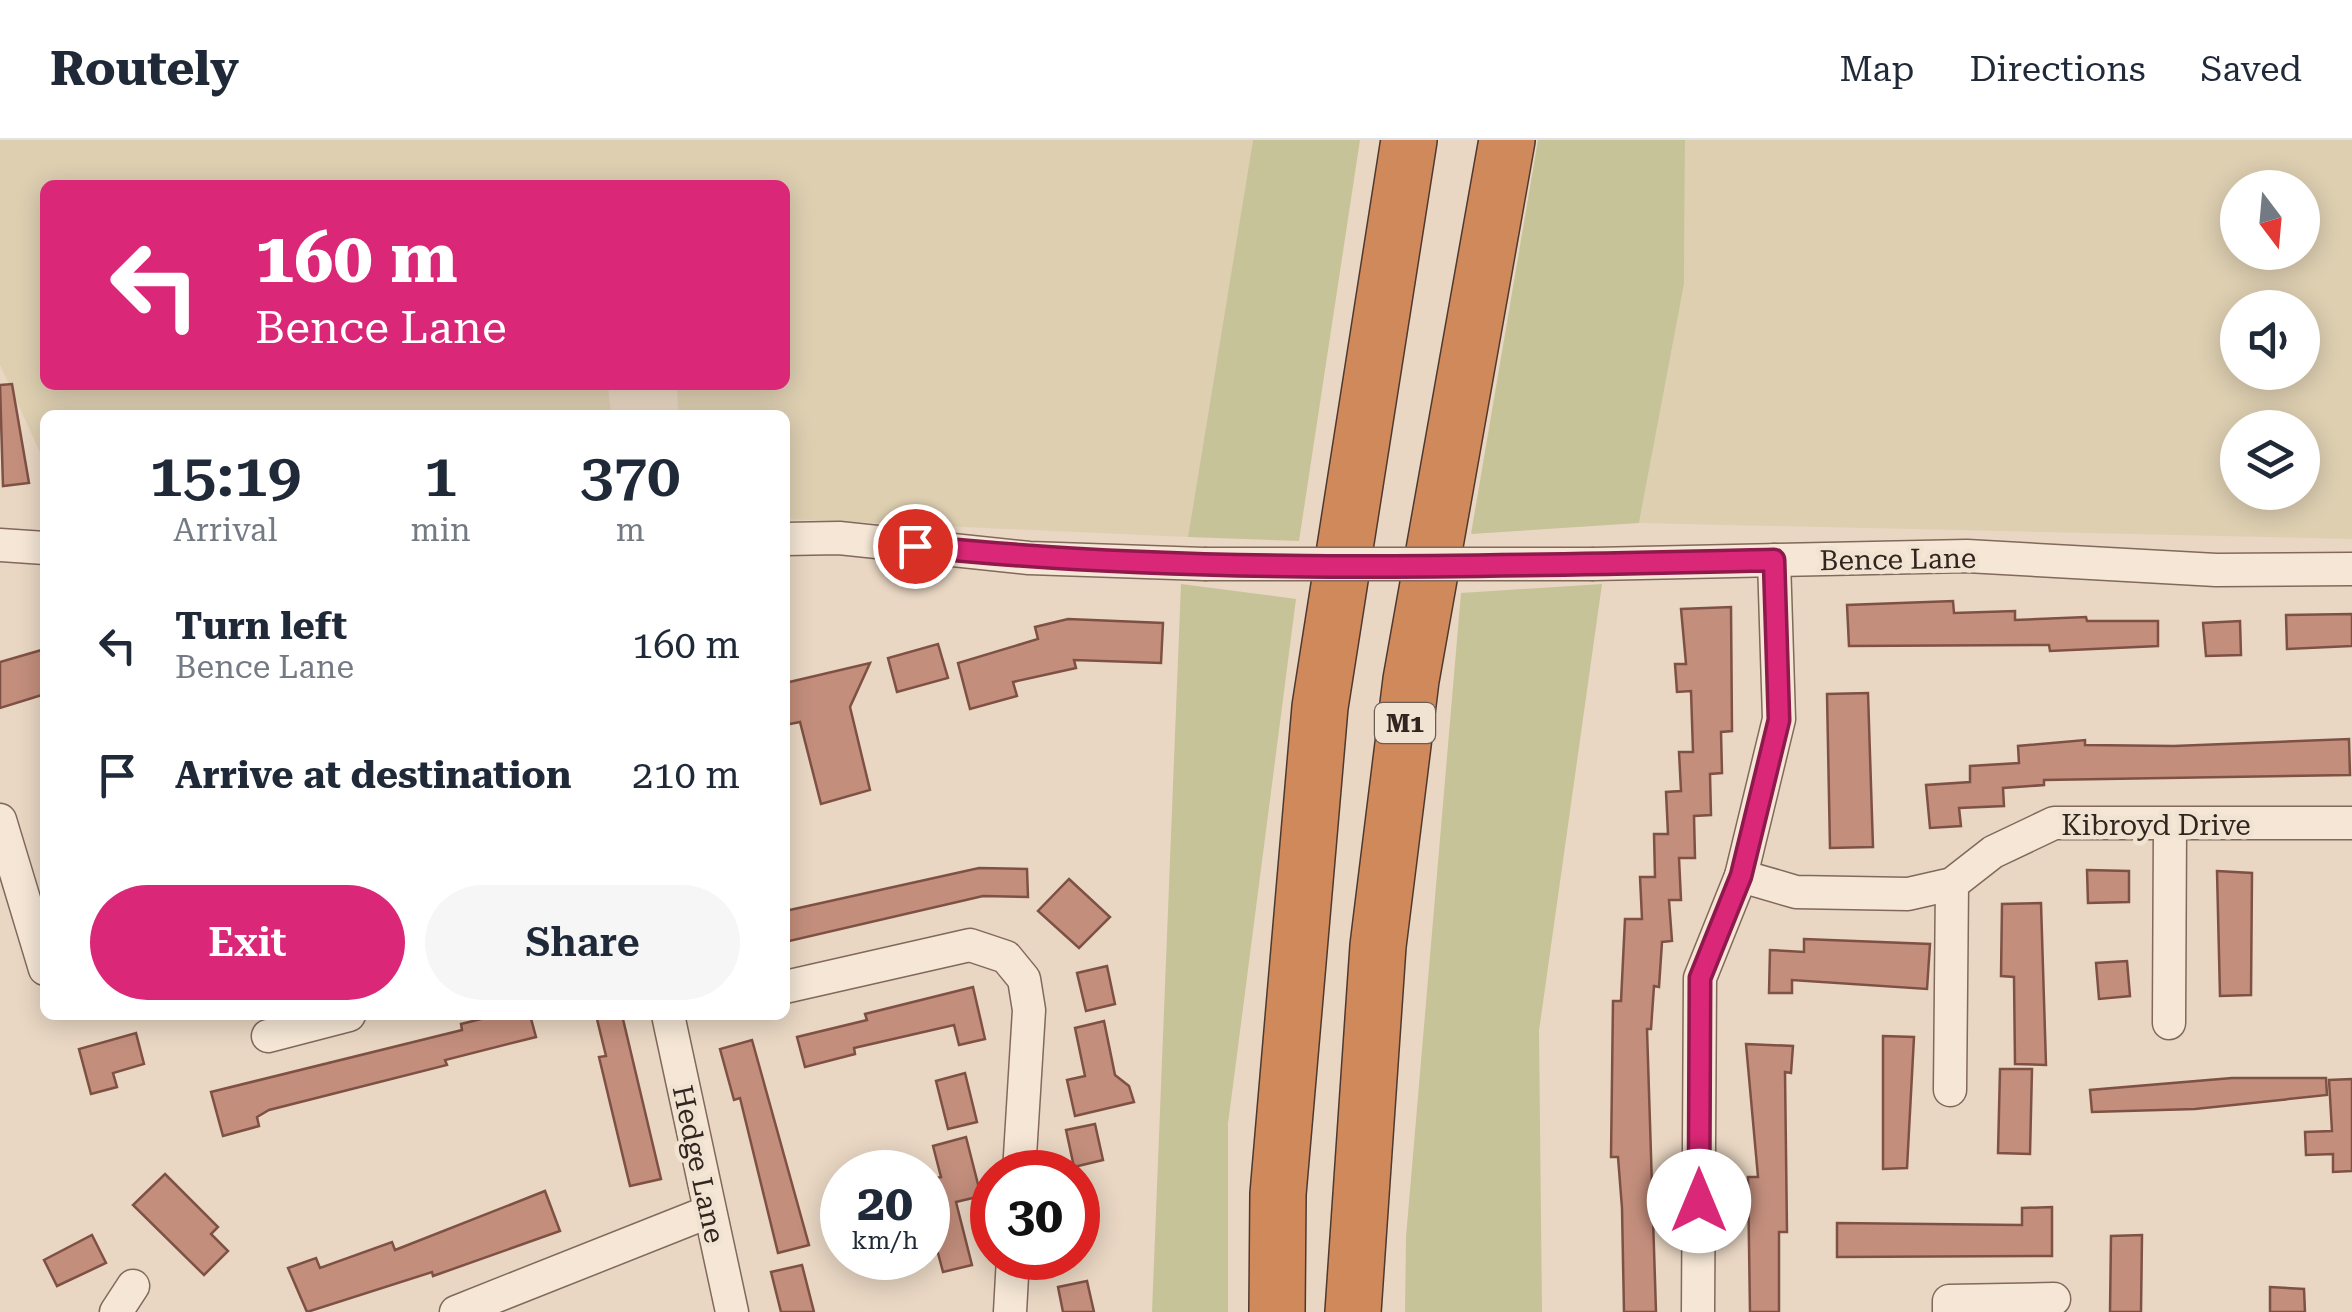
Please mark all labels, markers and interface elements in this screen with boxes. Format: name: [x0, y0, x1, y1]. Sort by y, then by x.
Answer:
text: Routely: [50, 41, 239, 97]
text: Map: [1840, 49, 1914, 90]
text: Directions: [1969, 49, 2146, 90]
text: Saved: [2201, 49, 2302, 90]
north arrow: [2220, 170, 2320, 270]
map controls: [2220, 170, 2320, 510]
text: 160 m: [255, 217, 458, 299]
icon: left: [90, 220, 220, 350]
button: sound: [2220, 290, 2320, 390]
text: Bence Lane: [255, 301, 507, 354]
button: layers: [2220, 410, 2320, 510]
text: 15:19: [149, 440, 301, 511]
text: 1: [424, 440, 457, 511]
text: 370: [580, 440, 681, 511]
pin: [873, 504, 958, 589]
text: Arrival: [173, 511, 277, 549]
text: min: [411, 511, 471, 549]
text: m: [616, 511, 645, 549]
icon: arrive: [888, 519, 943, 574]
street label: Bence Lane: [1819, 542, 1977, 577]
text: Turn left: [175, 604, 347, 648]
icon: left: [90, 618, 145, 673]
text: 160 m: [632, 623, 740, 667]
text: Bence Lane: [175, 648, 354, 686]
road number: M1: [1375, 703, 1435, 743]
icon: arrive: [90, 748, 145, 803]
text: Arrive at destination: [175, 753, 571, 797]
text: 210 m: [632, 753, 740, 797]
street label: Kibroyd Drive: [2061, 809, 2251, 842]
button: Exit: [90, 885, 405, 1000]
button: Share: [425, 885, 740, 1000]
street label: Hedge Lane: [666, 1082, 731, 1246]
position arrow: [1647, 1149, 1751, 1253]
speed limit sign: 30: [970, 1150, 1100, 1280]
text: 20: [857, 1174, 913, 1232]
text: km/h: [852, 1226, 918, 1255]

